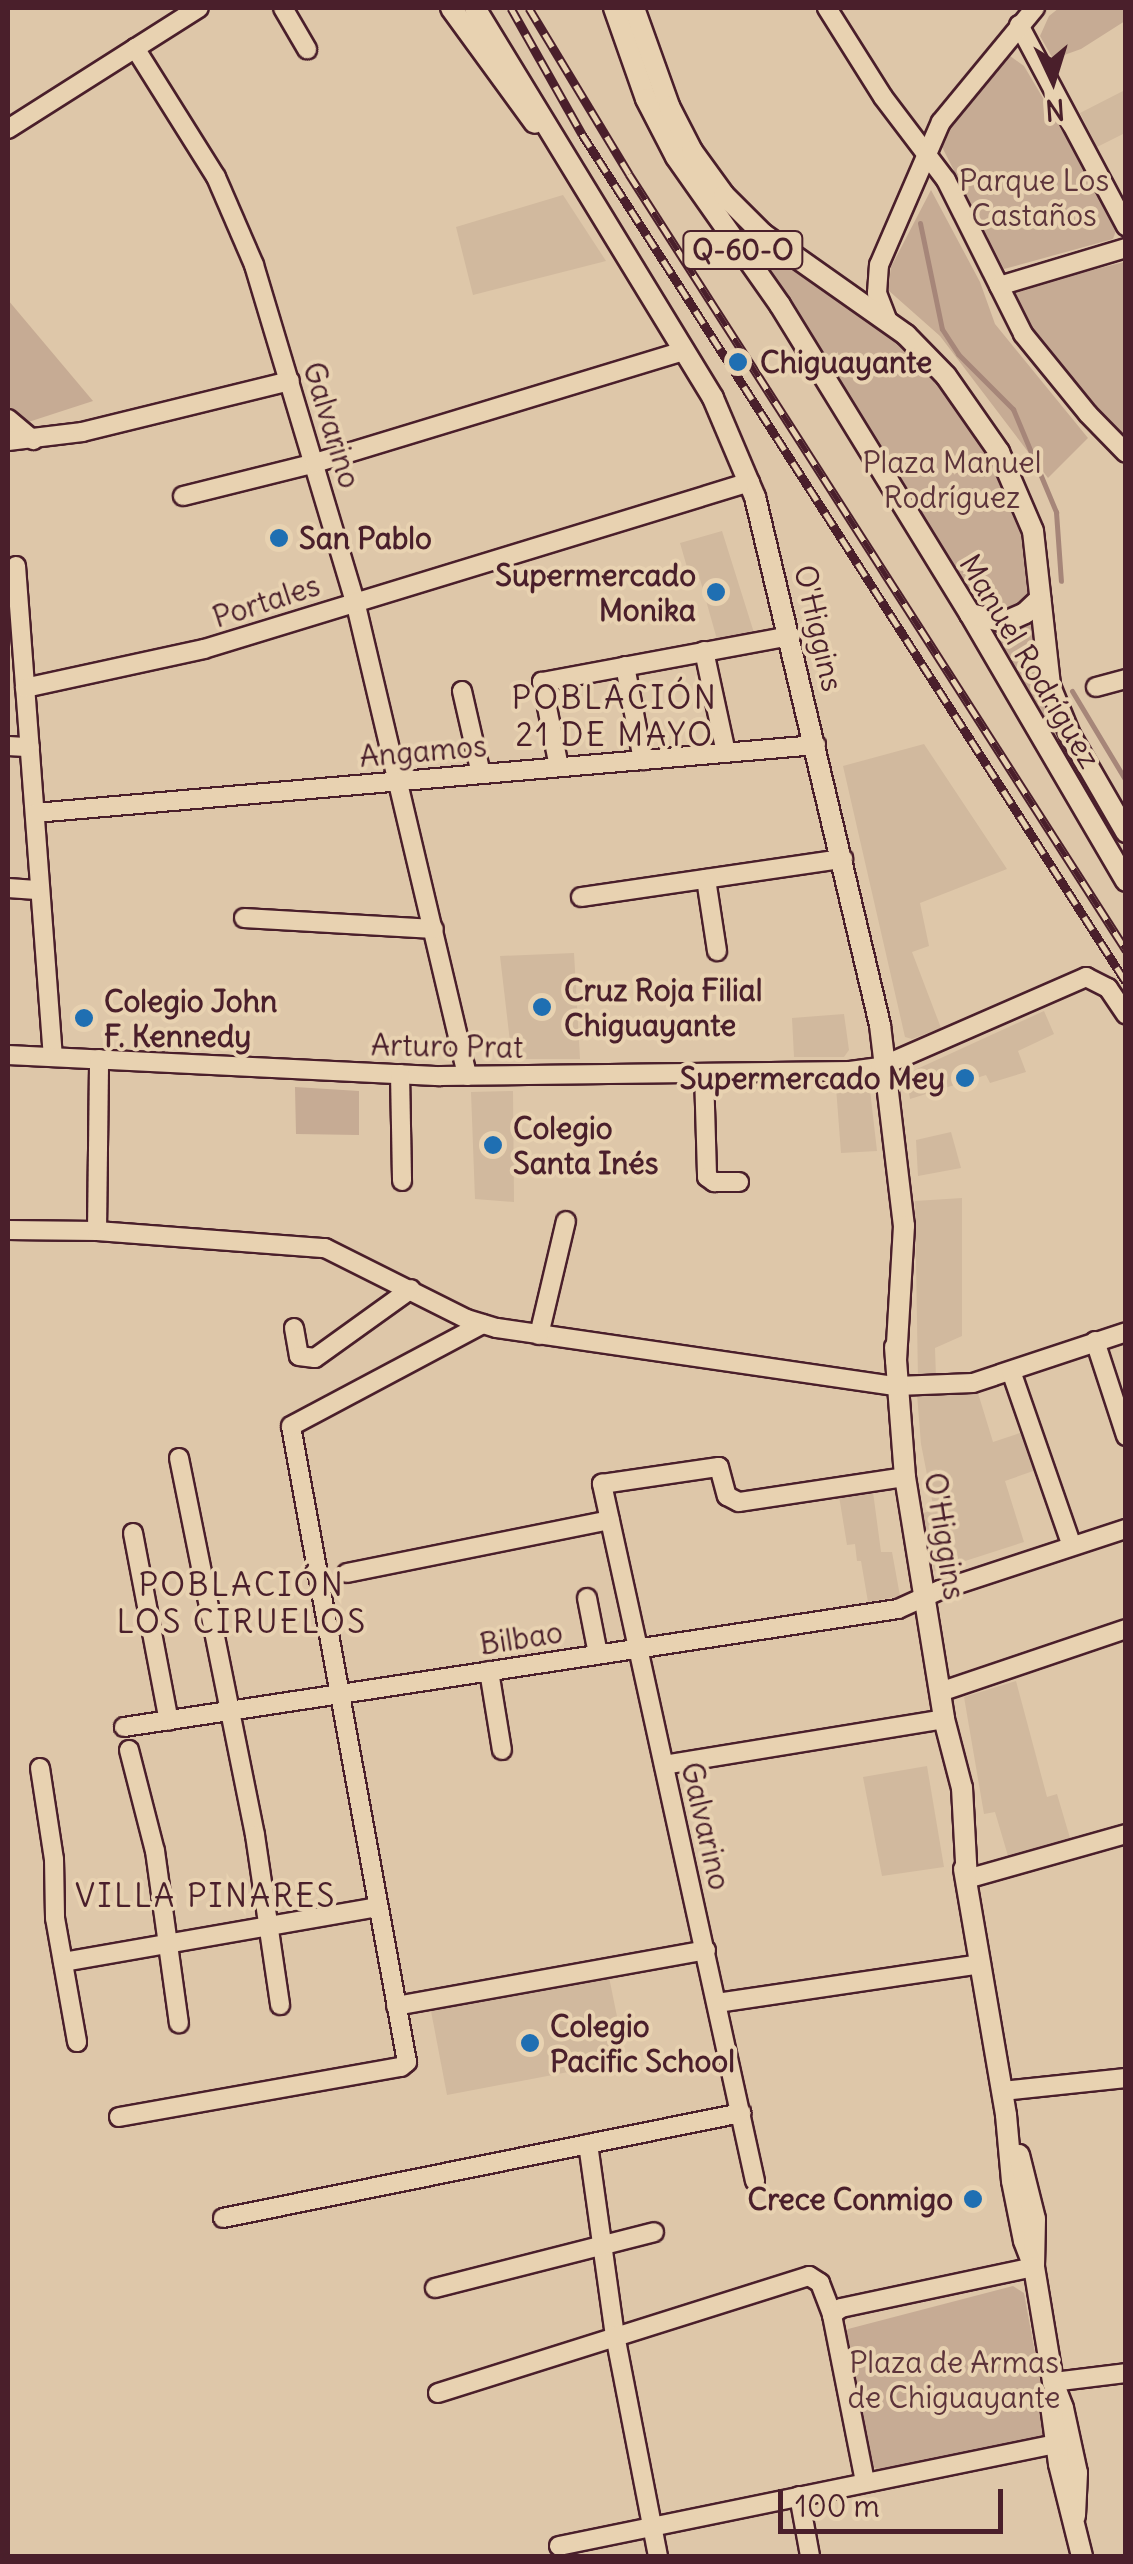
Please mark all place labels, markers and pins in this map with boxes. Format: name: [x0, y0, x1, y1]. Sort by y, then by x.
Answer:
place label: Chiguayante: [760, 344, 932, 380]
marker: Chiguayante: [725, 349, 751, 375]
place label: San Pablo: [299, 520, 432, 556]
marker: San Pablo: [268, 527, 290, 549]
place label: Supermercado Monika: [495, 557, 696, 628]
marker: Supermercado Monika: [705, 581, 727, 603]
place label: Cruz Roja Filial Chiguayante: [564, 972, 762, 1042]
place label: Colegio John F. Kennedy: [104, 983, 277, 1054]
marker: Cruz Roja Filial Chiguayante: [529, 994, 555, 1020]
marker: Colegio John F. Kennedy: [73, 1007, 95, 1029]
place label: Supermercado Mey: [680, 1060, 945, 1096]
marker: Supermercado Mey: [954, 1067, 976, 1089]
place label: Colegio Santa Inés: [513, 1110, 658, 1180]
marker: Colegio Santa Inés: [482, 1134, 504, 1156]
place label: Colegio Pacific School: [550, 2008, 735, 2078]
marker: Colegio Pacific School: [519, 2032, 541, 2054]
place label: Crece Conmigo: [748, 2181, 953, 2217]
marker: Crece Conmigo: [962, 2188, 984, 2210]

